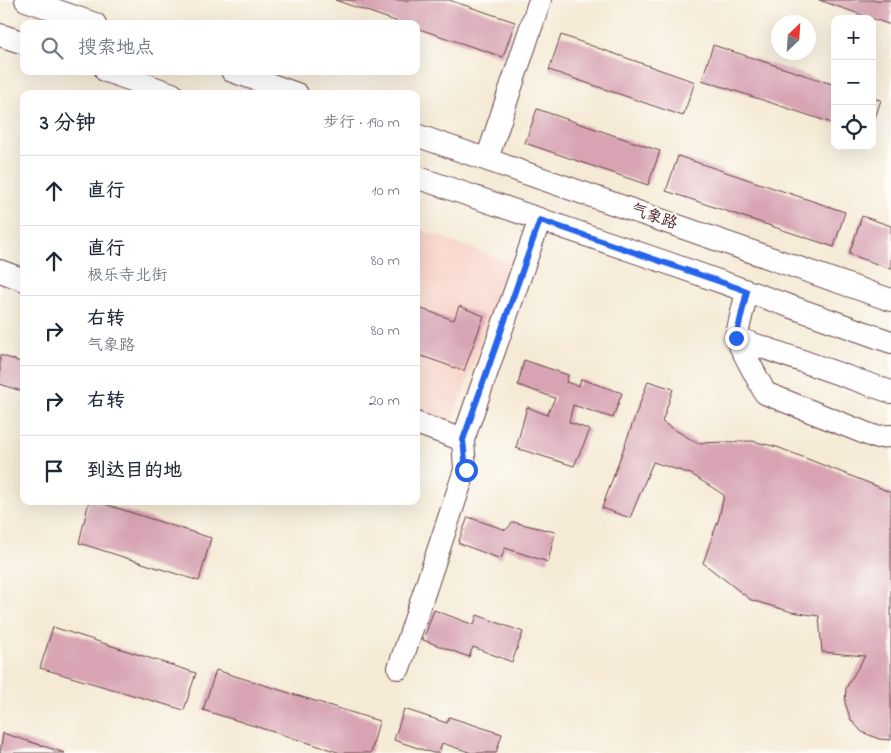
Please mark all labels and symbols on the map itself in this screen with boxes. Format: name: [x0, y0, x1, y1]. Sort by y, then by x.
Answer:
north arrow: [771, 15, 816, 60]
street label: 气象路: [627, 198, 681, 236]
route end: [725, 327, 748, 350]
route start: [455, 459, 478, 482]

